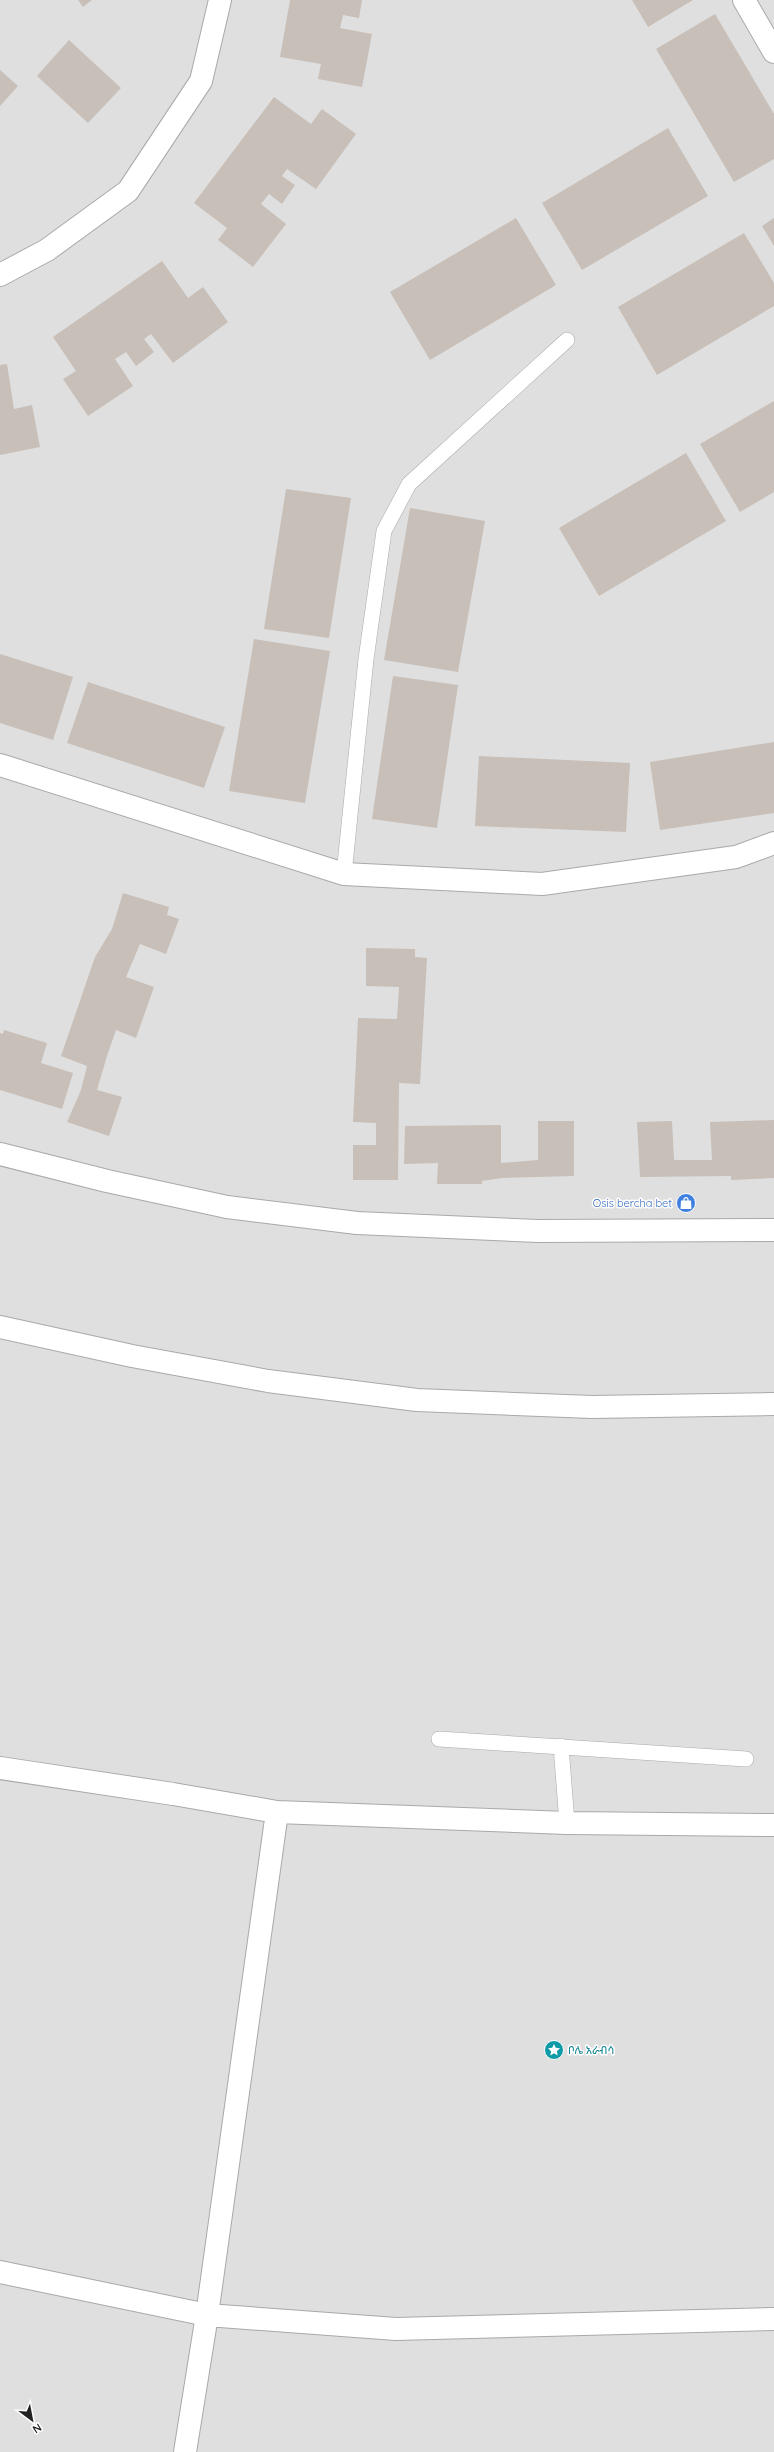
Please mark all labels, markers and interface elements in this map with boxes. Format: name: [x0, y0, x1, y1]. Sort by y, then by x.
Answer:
shop icon: Osis bercha bet: [675, 1192, 697, 1214]
place label: Osis bercha bet: [593, 1196, 672, 1210]
place icon: ቦሌ አራብሳ: [543, 2039, 565, 2061]
place label: ቦሌ አራብሳ: [568, 2043, 614, 2057]
north arrow: [12, 2400, 52, 2440]
text: N: [30, 2420, 44, 2437]

